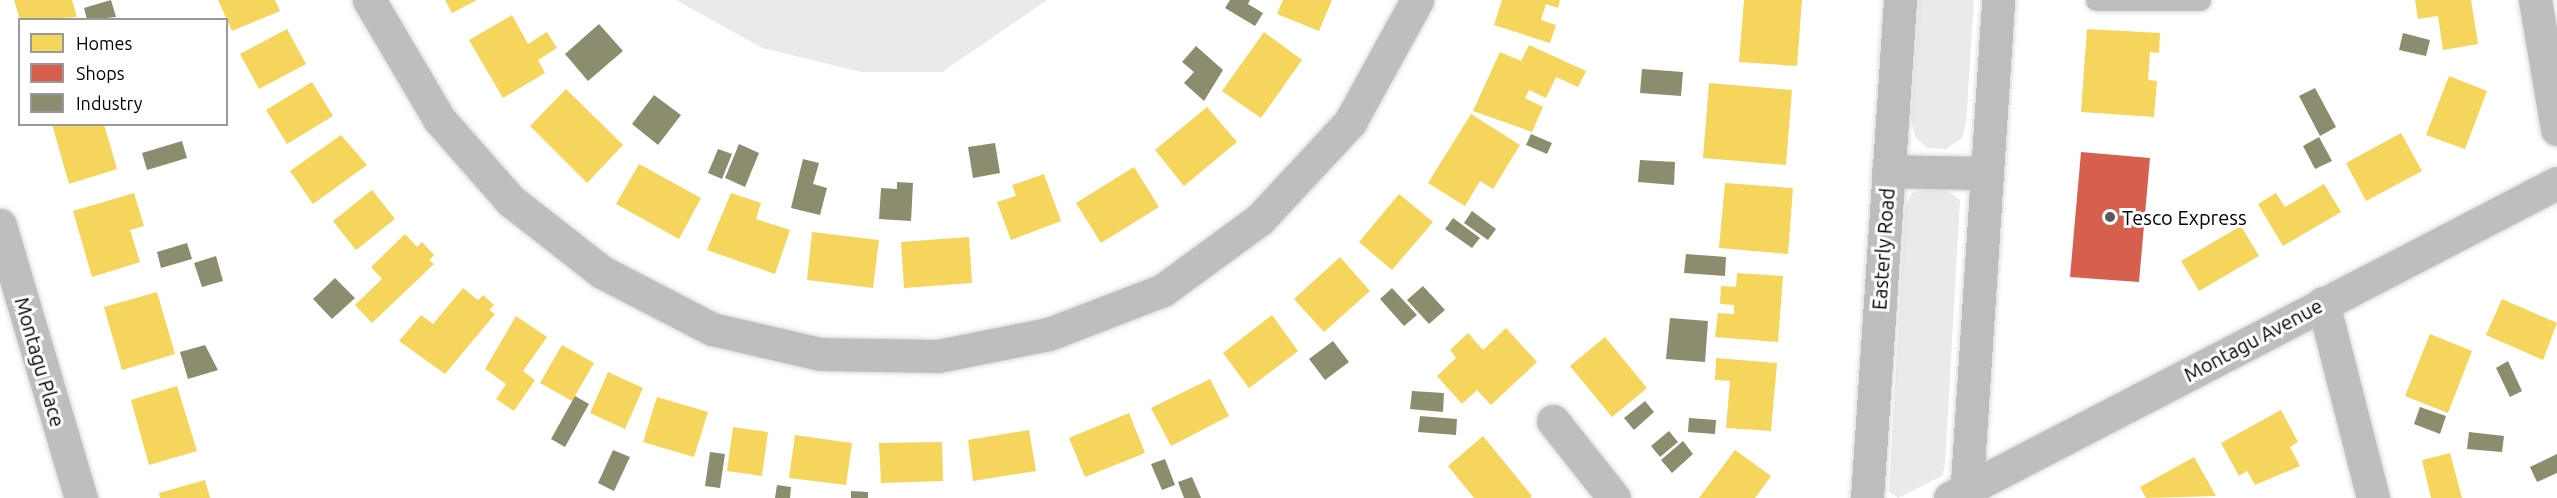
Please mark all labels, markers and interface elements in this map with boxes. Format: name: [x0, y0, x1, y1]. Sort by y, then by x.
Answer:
legend: [18, 18, 228, 126]
text: Homes: [76, 33, 132, 53]
text: Shops: [76, 63, 125, 83]
text: Industry: [76, 93, 142, 113]
street label: Easterly Road: [1867, 187, 1899, 311]
place label: Tesco Express: [2122, 205, 2247, 229]
marker: Tesco Express: [2103, 210, 2117, 224]
street label: Montagu Avenue: [2180, 293, 2326, 387]
street label: Montagu Place: [10, 294, 70, 430]

